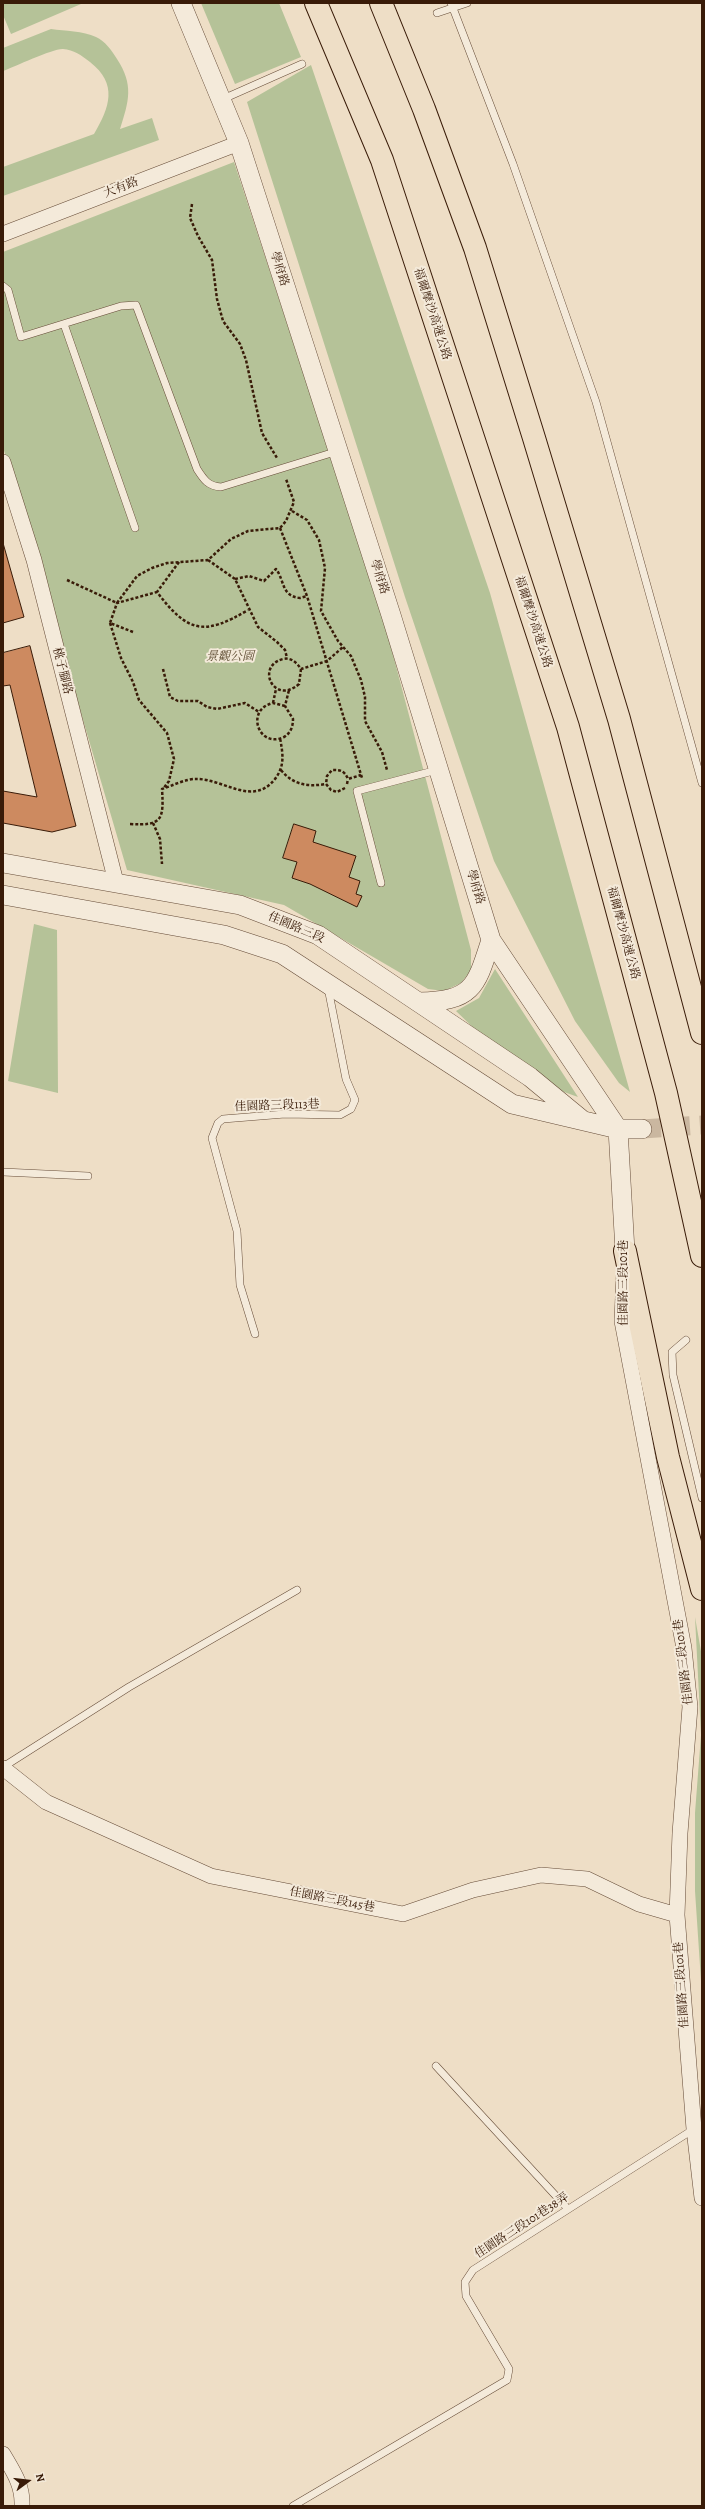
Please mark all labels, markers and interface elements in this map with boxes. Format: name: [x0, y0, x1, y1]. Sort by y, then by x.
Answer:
street label: 大有路: [102, 175, 140, 201]
street label: 學府路: [267, 250, 291, 288]
street label: 福爾摩沙高速公路: [410, 266, 454, 362]
street label: 學府路: [367, 558, 391, 596]
street label: 福爾摩沙高速公路: [511, 574, 555, 670]
street label: 桃子腳路: [49, 646, 75, 696]
park label: 景觀公園: [206, 650, 254, 664]
street label: 學府路: [463, 868, 487, 906]
street label: 福爾摩沙高速公路: [604, 885, 642, 981]
street label: 佳園路三段: [266, 910, 326, 946]
street label: 佳園路三段113巷: [234, 1097, 320, 1115]
street label: 佳園路三段101巷: [617, 1240, 631, 1326]
street label: 佳園路三段101巷: [672, 1618, 696, 1706]
street label: 佳園路三段145巷: [288, 1885, 376, 1915]
street label: 佳園路三段101巷: [672, 1941, 692, 2029]
street label: 佳園路三段101巷38弄: [472, 2190, 572, 2262]
north arrow: [8, 2461, 48, 2501]
text: N: [32, 2472, 48, 2484]

